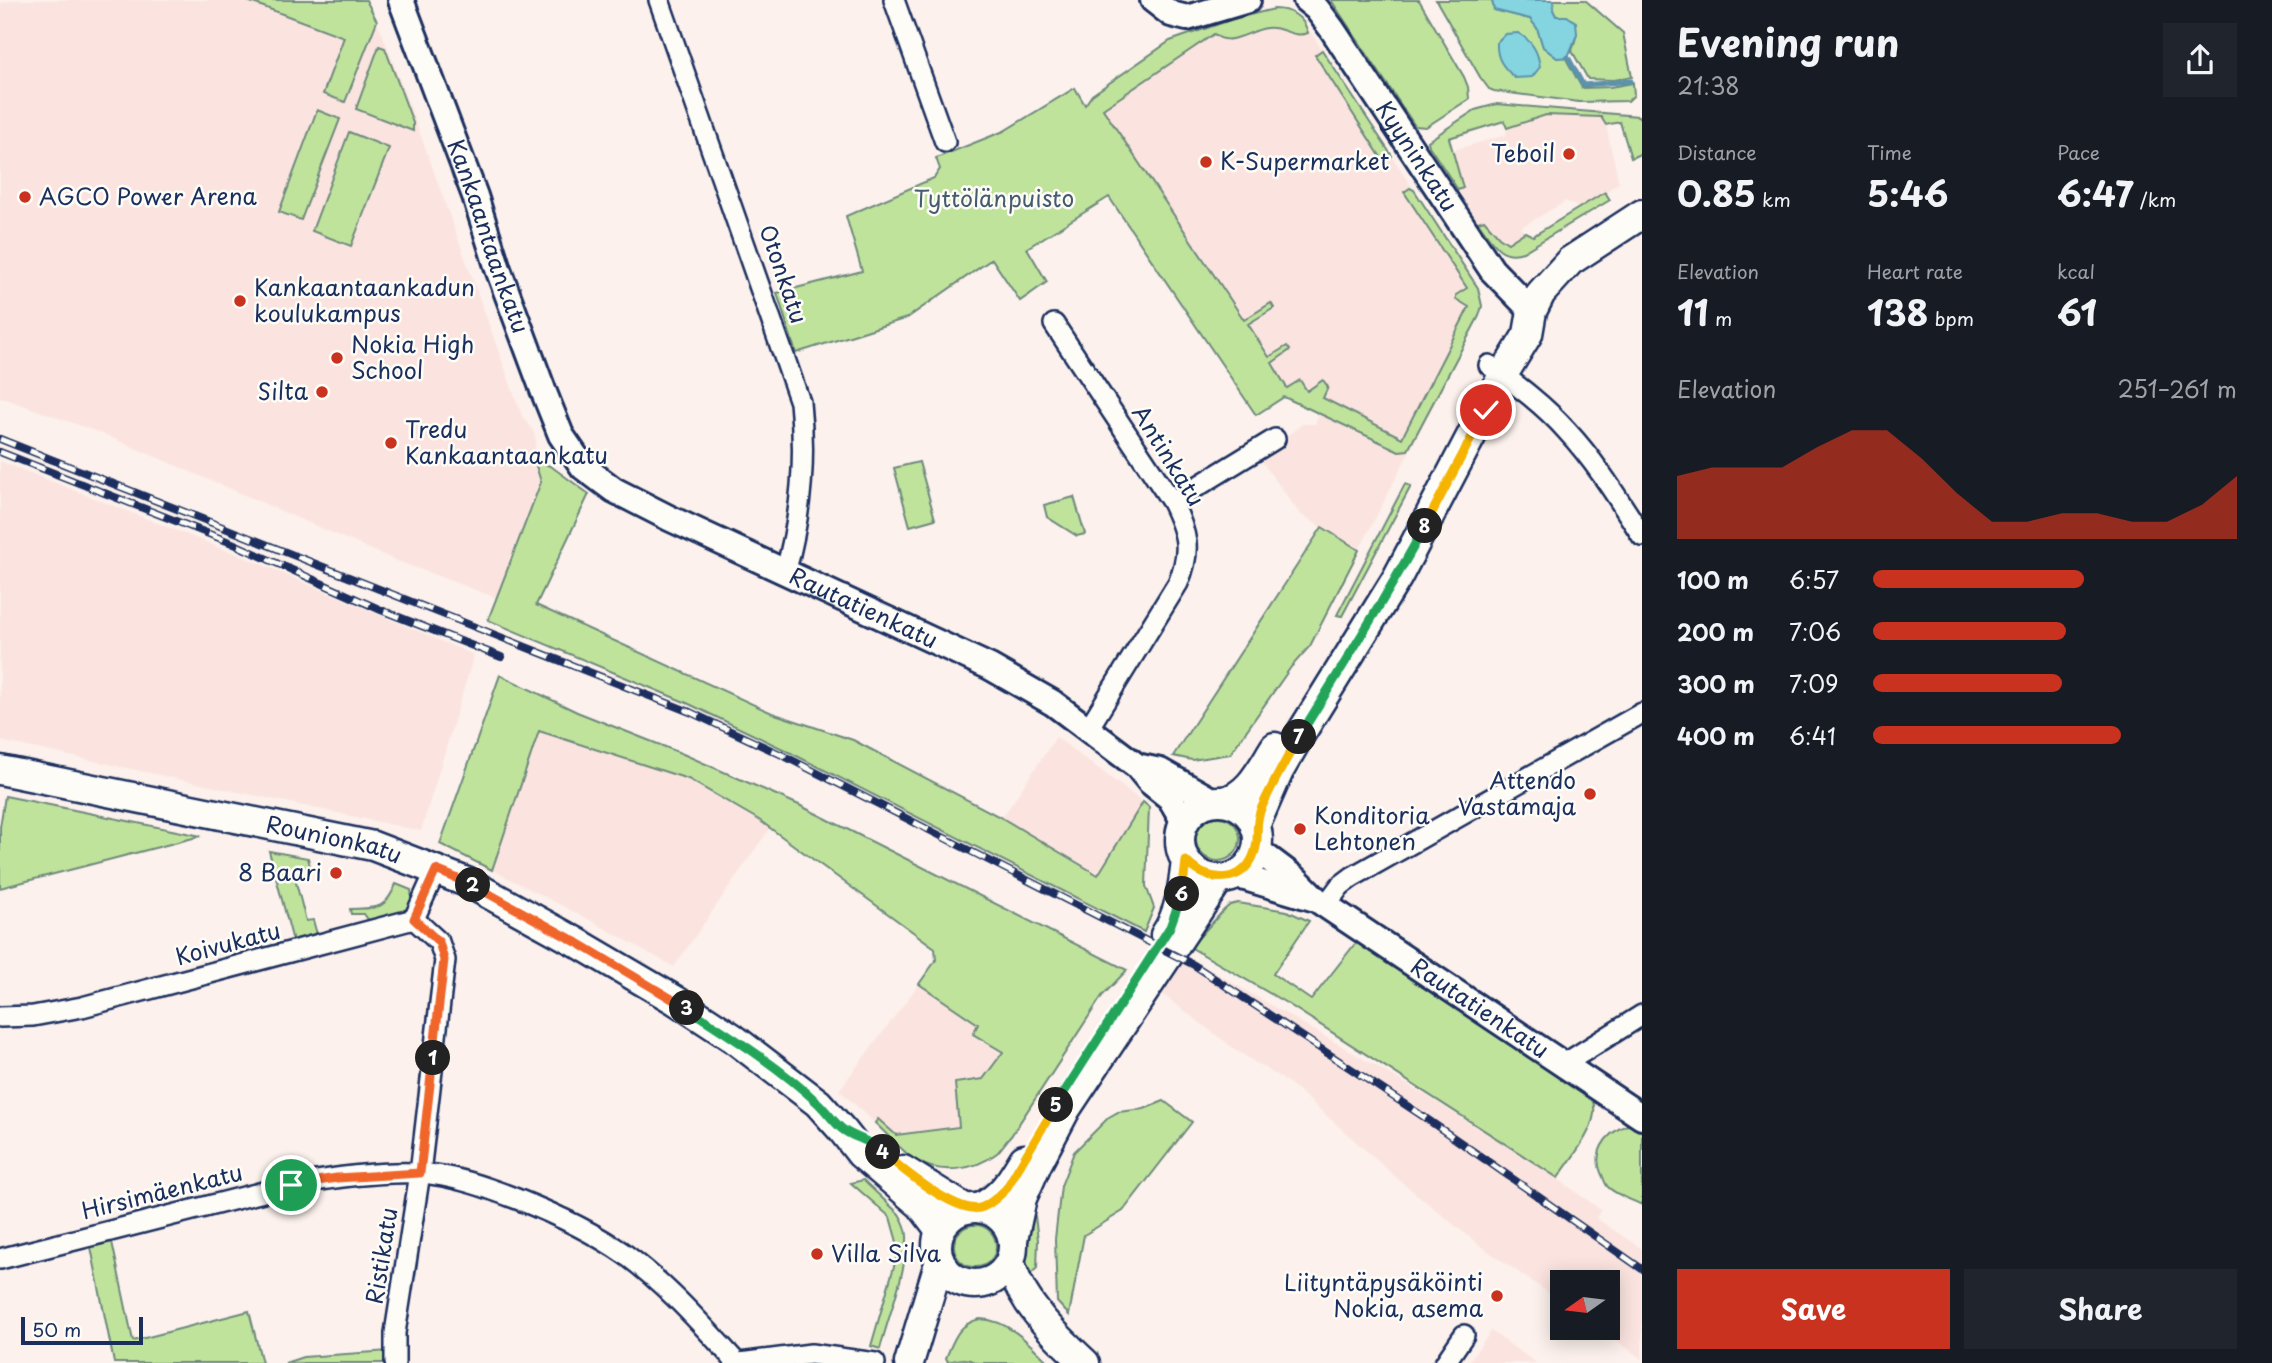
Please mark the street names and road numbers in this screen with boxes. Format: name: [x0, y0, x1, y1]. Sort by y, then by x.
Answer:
street label: Kyyninkatu: [1368, 93, 1467, 218]
street label: Kankaantaankatu: [439, 134, 539, 338]
street label: Otonkatu: [751, 219, 818, 328]
street label: Antinkatu: [1124, 398, 1214, 513]
street label: Rautatienkatu: [784, 557, 944, 656]
street label: Rounionkatu: [263, 806, 407, 872]
street label: Koivukatu: [171, 912, 284, 973]
street label: Rautatienkatu: [1404, 948, 1557, 1066]
street label: Hirsimäenkatu: [77, 1154, 246, 1227]
street label: Ristikatu: [356, 1205, 405, 1307]

